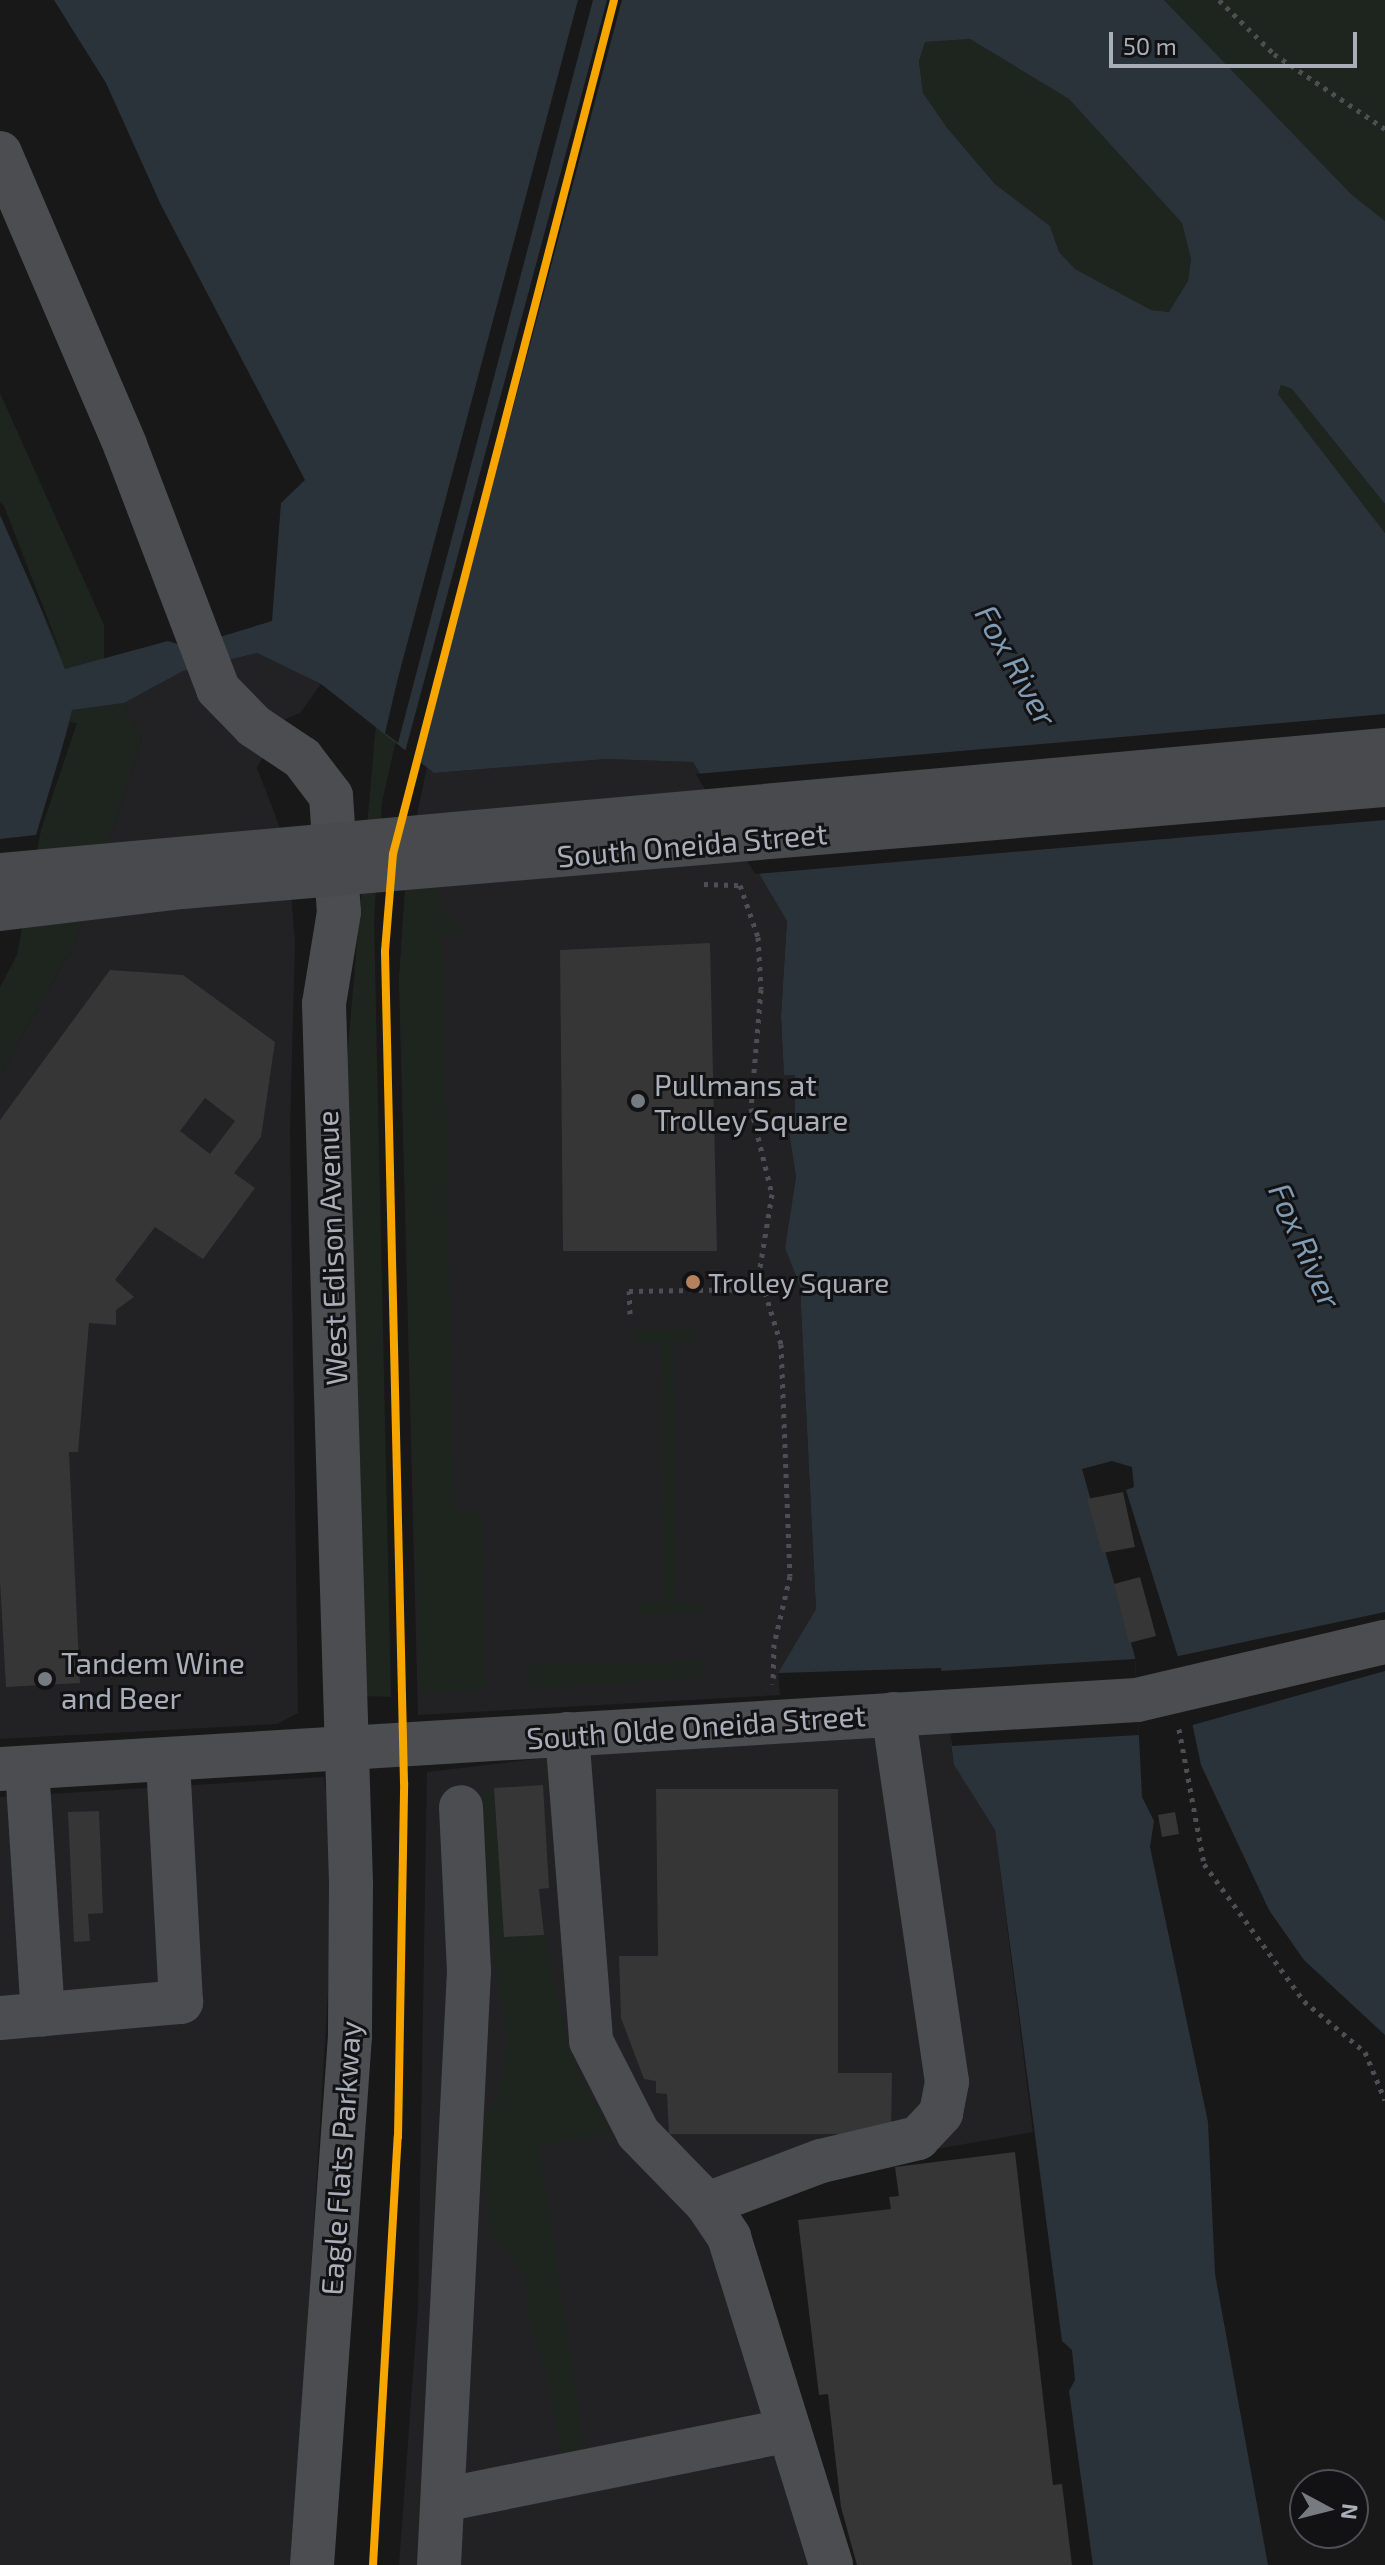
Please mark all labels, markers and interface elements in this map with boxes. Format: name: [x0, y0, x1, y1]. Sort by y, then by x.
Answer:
scale bar: [1113, 16, 1361, 66]
text: 50 m: [1123, 31, 1177, 60]
water label: Fox River: [968, 598, 1066, 732]
street label: South Oneida Street: [555, 814, 829, 874]
place label: Pullmans at Trolley Square: [654, 1066, 849, 1136]
marker: Pullmans at Trolley Square: [629, 1092, 647, 1110]
street label: West Edison Avenue: [308, 1110, 354, 1386]
water label: Fox River: [1261, 1176, 1351, 1314]
place label: Trolley Square: [708, 1265, 890, 1299]
marker: Trolley Square: [685, 1274, 701, 1290]
place label: Tandem Wine and Beer: [61, 1644, 245, 1714]
marker: Tandem Wine and Beer: [36, 1670, 54, 1688]
street label: South Olde Oneida Street: [525, 1696, 867, 1756]
street label: Eagle Flats Parkway: [312, 2020, 368, 2296]
north arrow: [1289, 2469, 1369, 2549]
text: N: [1337, 2502, 1365, 2521]

